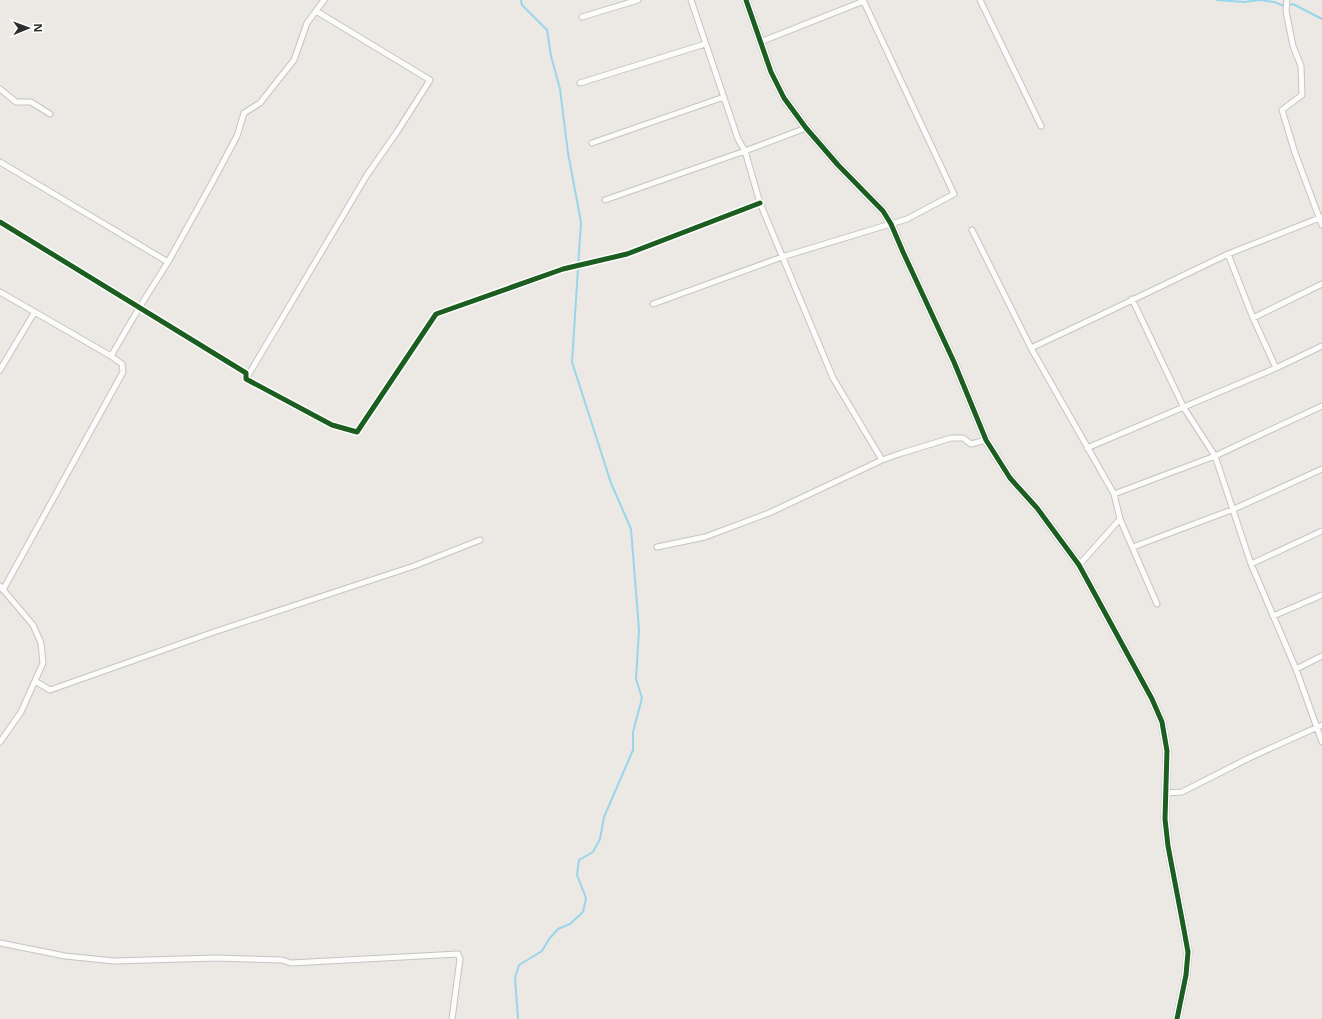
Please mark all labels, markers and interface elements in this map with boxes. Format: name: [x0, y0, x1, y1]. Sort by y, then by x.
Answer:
north arrow: [8, 8, 48, 48]
text: N: [31, 23, 46, 32]

